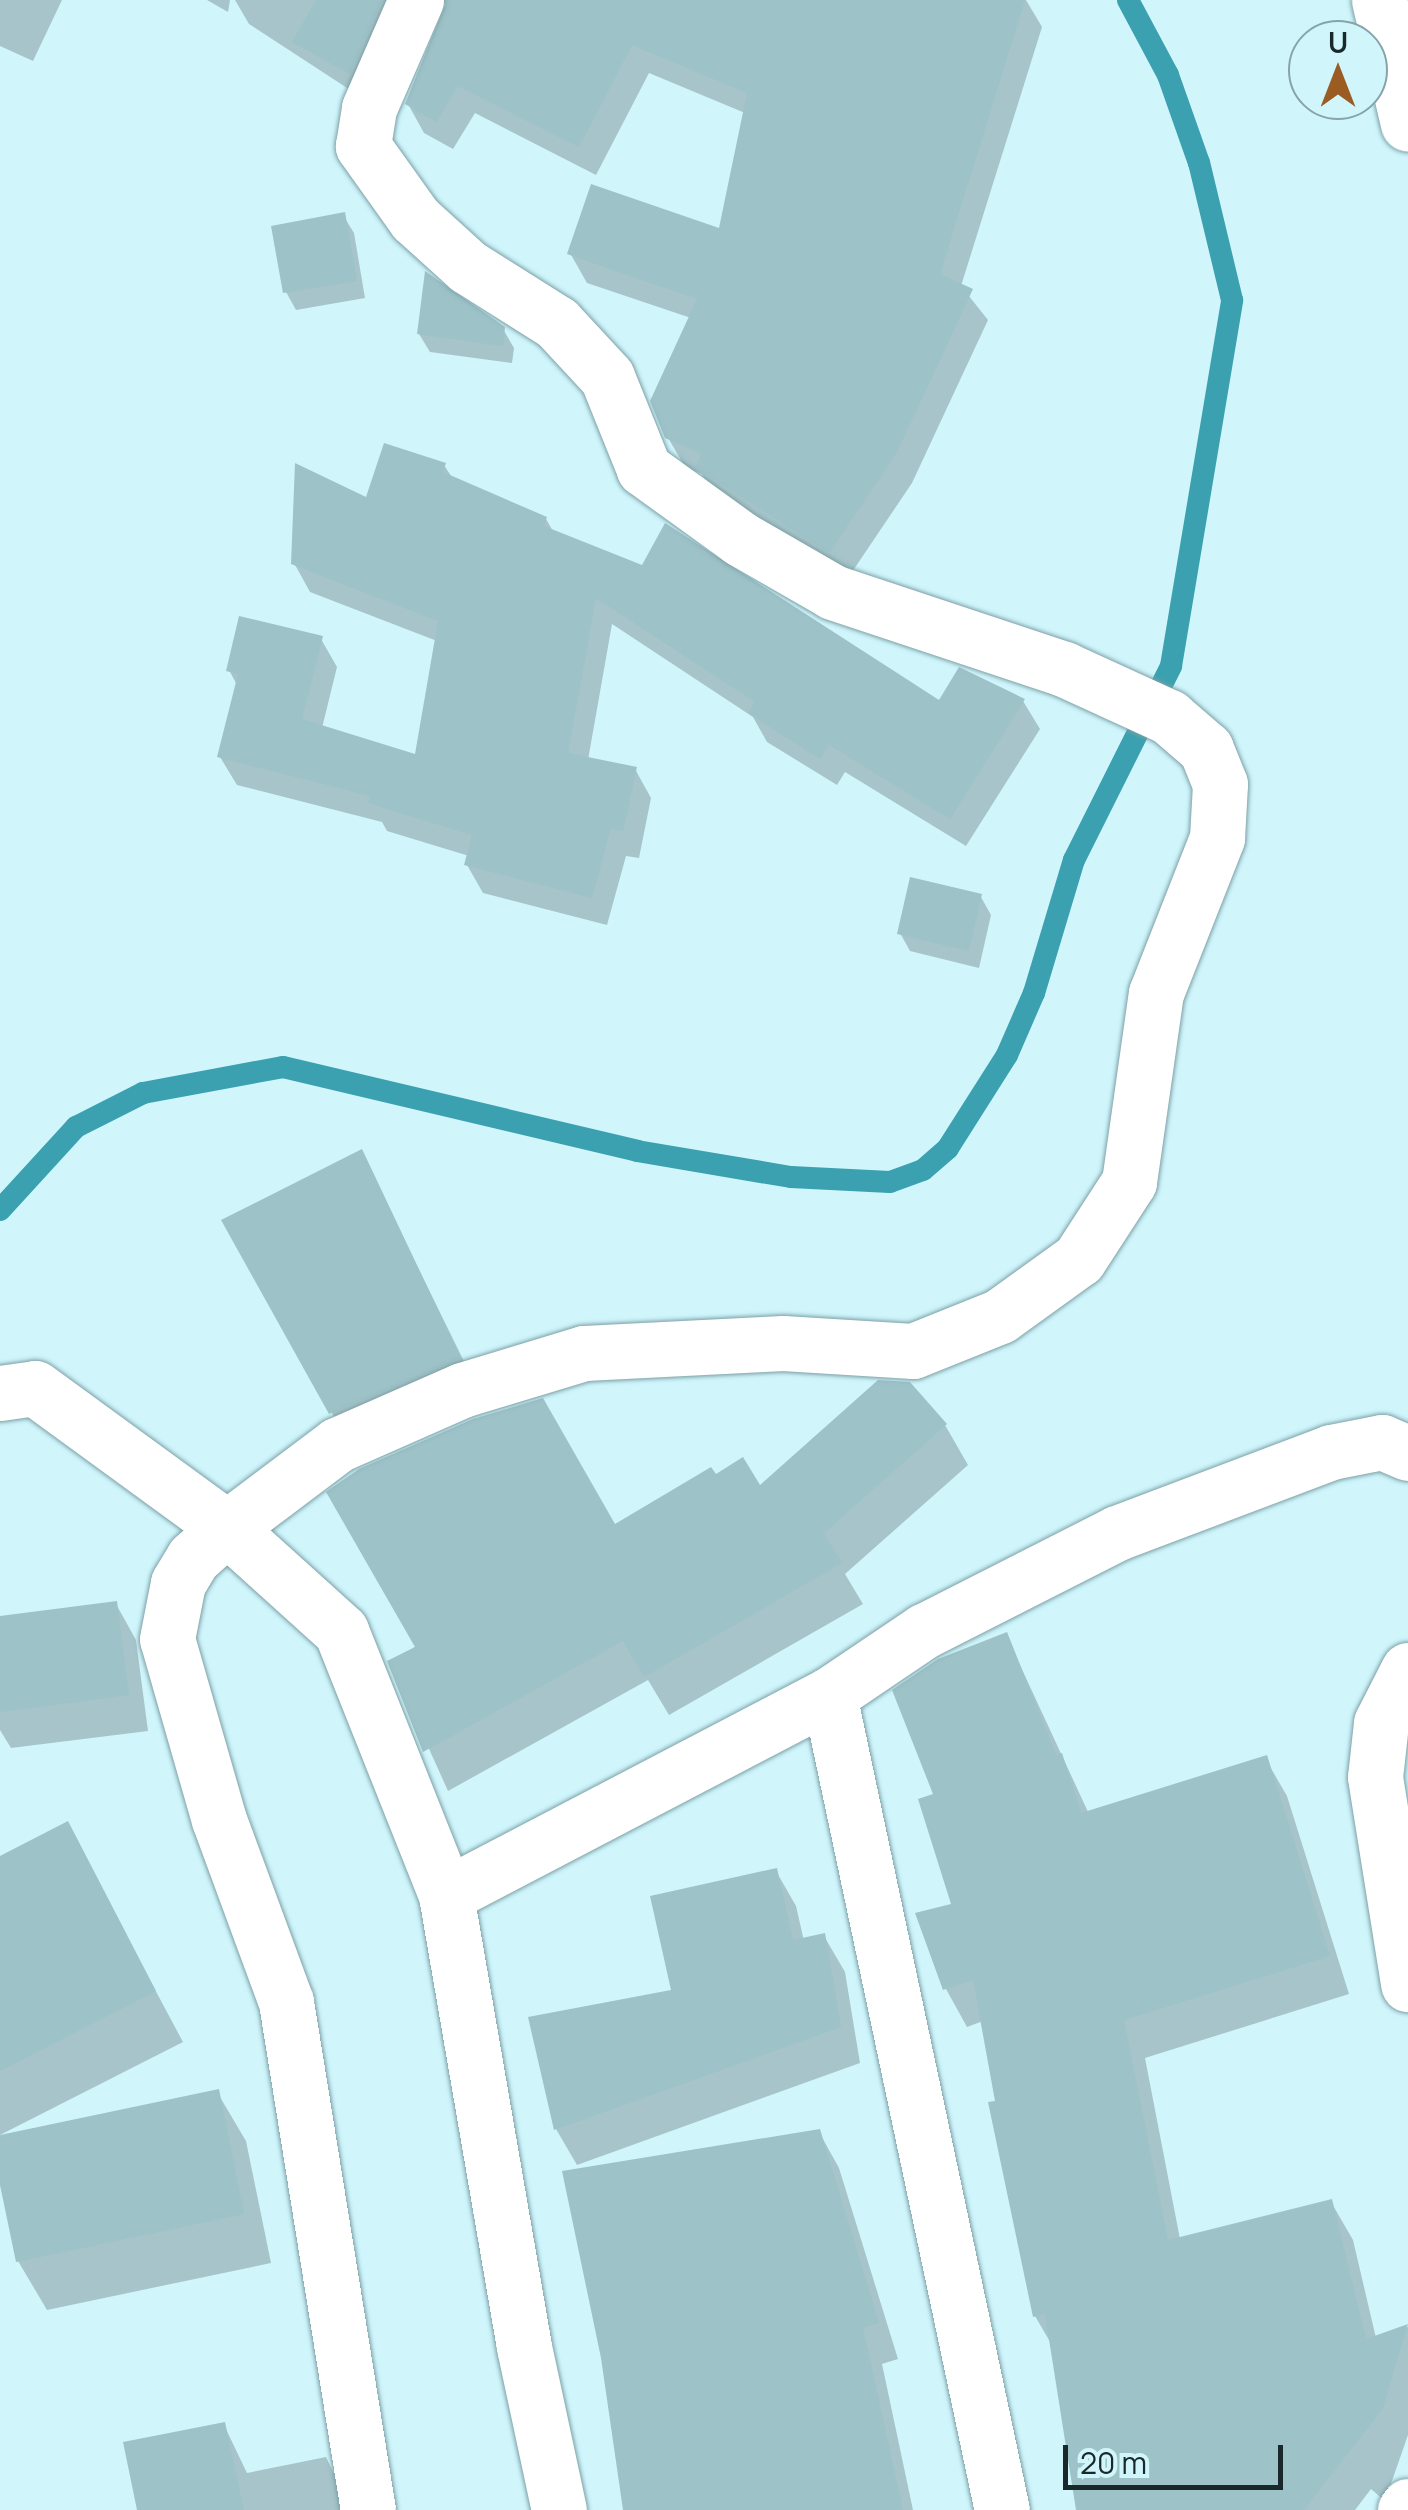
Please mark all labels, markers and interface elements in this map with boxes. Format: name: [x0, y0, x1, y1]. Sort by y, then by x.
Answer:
north arrow: [1288, 20, 1388, 120]
text: U: [1328, 23, 1348, 61]
scale bar: [1068, 2425, 1288, 2487]
text: 20 m: [1080, 2442, 1147, 2483]

